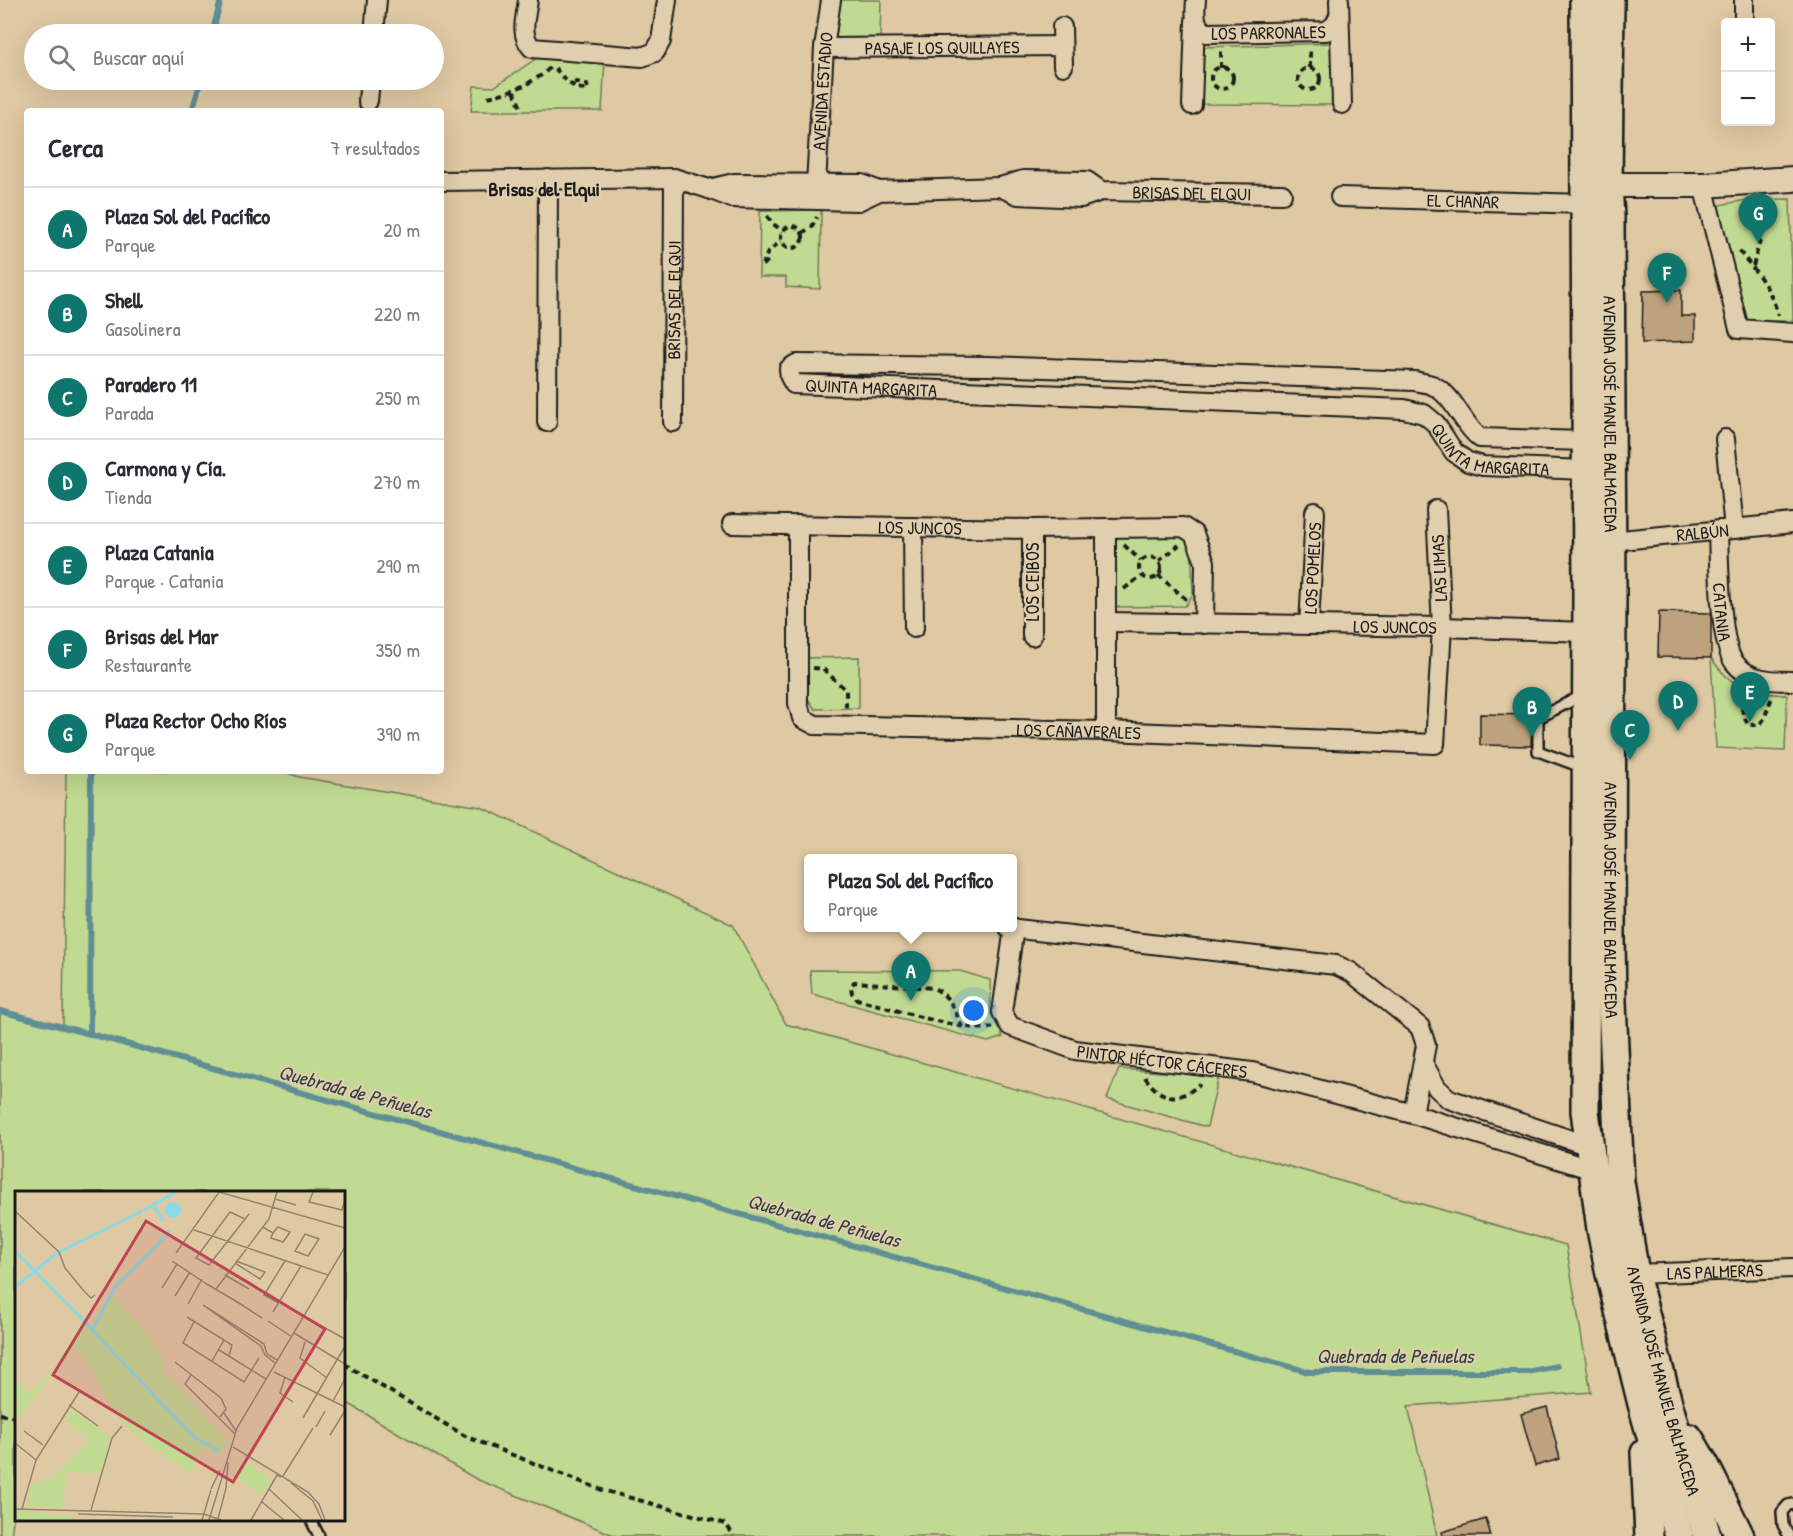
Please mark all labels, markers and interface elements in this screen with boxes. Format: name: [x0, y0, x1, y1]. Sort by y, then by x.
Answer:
map controls: [1721, 18, 1775, 126]
button: +: [1721, 18, 1775, 72]
street label: LOS PARRONALES: [1211, 19, 1326, 45]
search box: [24, 24, 444, 90]
street label: AVENIDA ESTADIO: [806, 30, 839, 151]
street label: PASAJE LOS QUILLAYES: [865, 34, 1019, 60]
icon: search: [45, 41, 78, 74]
text: Buscar aquí: [93, 42, 185, 72]
button: −: [1721, 72, 1775, 126]
text: Cerca: [48, 130, 103, 165]
text: 7 resultados: [331, 134, 420, 161]
district label: Brisas del Elqui: [488, 175, 600, 203]
street label: BRISAS DEL ELQUI: [1132, 179, 1251, 206]
street label: EL CHAÑAR: [1426, 187, 1500, 214]
pin: G: [1738, 194, 1778, 243]
text: Plaza Sol del Pacífico: [105, 201, 270, 231]
text: A: [63, 216, 72, 243]
text: 20 m: [383, 216, 420, 243]
text: Parque: [105, 231, 155, 258]
street label: BRISAS DEL ELQUI: [661, 240, 686, 360]
pin: F: [1648, 254, 1686, 303]
text: Shell: [105, 285, 143, 315]
street label: AVENIDA JOSÉ MANUEL BALMACEDA: [1598, 296, 1624, 532]
text: B: [62, 300, 73, 327]
text: 220 m: [374, 300, 420, 327]
text: Gasolinera: [105, 315, 181, 342]
text: Paradero 11: [105, 369, 197, 399]
street label: QUINTA MARGARITA: [805, 372, 938, 402]
text: C: [62, 384, 73, 411]
text: 250 m: [375, 384, 420, 411]
text: Parada: [105, 399, 154, 426]
street label: QUINTA MARGARITA: [1426, 418, 1550, 481]
text: Carmona y Cía.: [105, 453, 226, 483]
text: D: [63, 468, 72, 495]
text: 270 m: [374, 468, 420, 495]
text: Tienda: [105, 483, 151, 510]
street label: LOS JUNCOS: [878, 514, 962, 540]
street label: RALBÚN: [1675, 517, 1730, 547]
street label: LOS POMELOS: [1297, 522, 1327, 614]
street label: LAS LIMAS: [1425, 534, 1453, 602]
text: Plaza Catania: [105, 537, 214, 567]
street label: LOS CEIBOS: [1020, 543, 1045, 621]
text: E: [63, 552, 72, 579]
text: 290 m: [376, 552, 420, 579]
text: Parque · Catania: [105, 567, 223, 594]
street label: CATANIA: [1707, 582, 1738, 643]
street label: LOS JUNCOS: [1353, 613, 1437, 639]
text: Brisas del Mar: [105, 621, 219, 651]
text: F: [64, 636, 71, 663]
text: 350 m: [375, 636, 420, 663]
text: Restaurante: [105, 651, 192, 678]
pin: E: [1730, 672, 1770, 722]
pin: D: [1658, 682, 1698, 731]
pin: B: [1512, 688, 1552, 737]
text: Plaza Rector Ocho Ríos: [105, 705, 287, 735]
pin: C: [1610, 710, 1650, 760]
street label: LOS CAÑAVERALES: [1016, 717, 1141, 745]
text: G: [63, 720, 72, 747]
text: 390 m: [377, 720, 420, 747]
text: Parque: [105, 735, 155, 762]
street label: AVENIDA JOSÉ MANUEL BALMACEDA: [1598, 782, 1625, 1019]
popup: [804, 854, 1017, 932]
text: Plaza Sol del Pacífico: [828, 865, 993, 895]
text: Parque: [828, 895, 878, 922]
pin: A: [892, 952, 930, 1001]
your location: [959, 996, 988, 1025]
street label: PINTOR HÉCTOR CÁCERES: [1076, 1038, 1249, 1084]
water label: Quebrada de Peñuelas: [276, 1058, 436, 1125]
water label: Quebrada de Peñuelas: [745, 1187, 905, 1254]
inset map: [15, 1191, 345, 1521]
street label: LAS PALMERAS: [1666, 1257, 1763, 1285]
street label: AVENIDA JOSÉ MANUEL BALMACEDA: [1621, 1264, 1707, 1498]
water label: Quebrada de Peñuelas: [1317, 1342, 1476, 1369]

